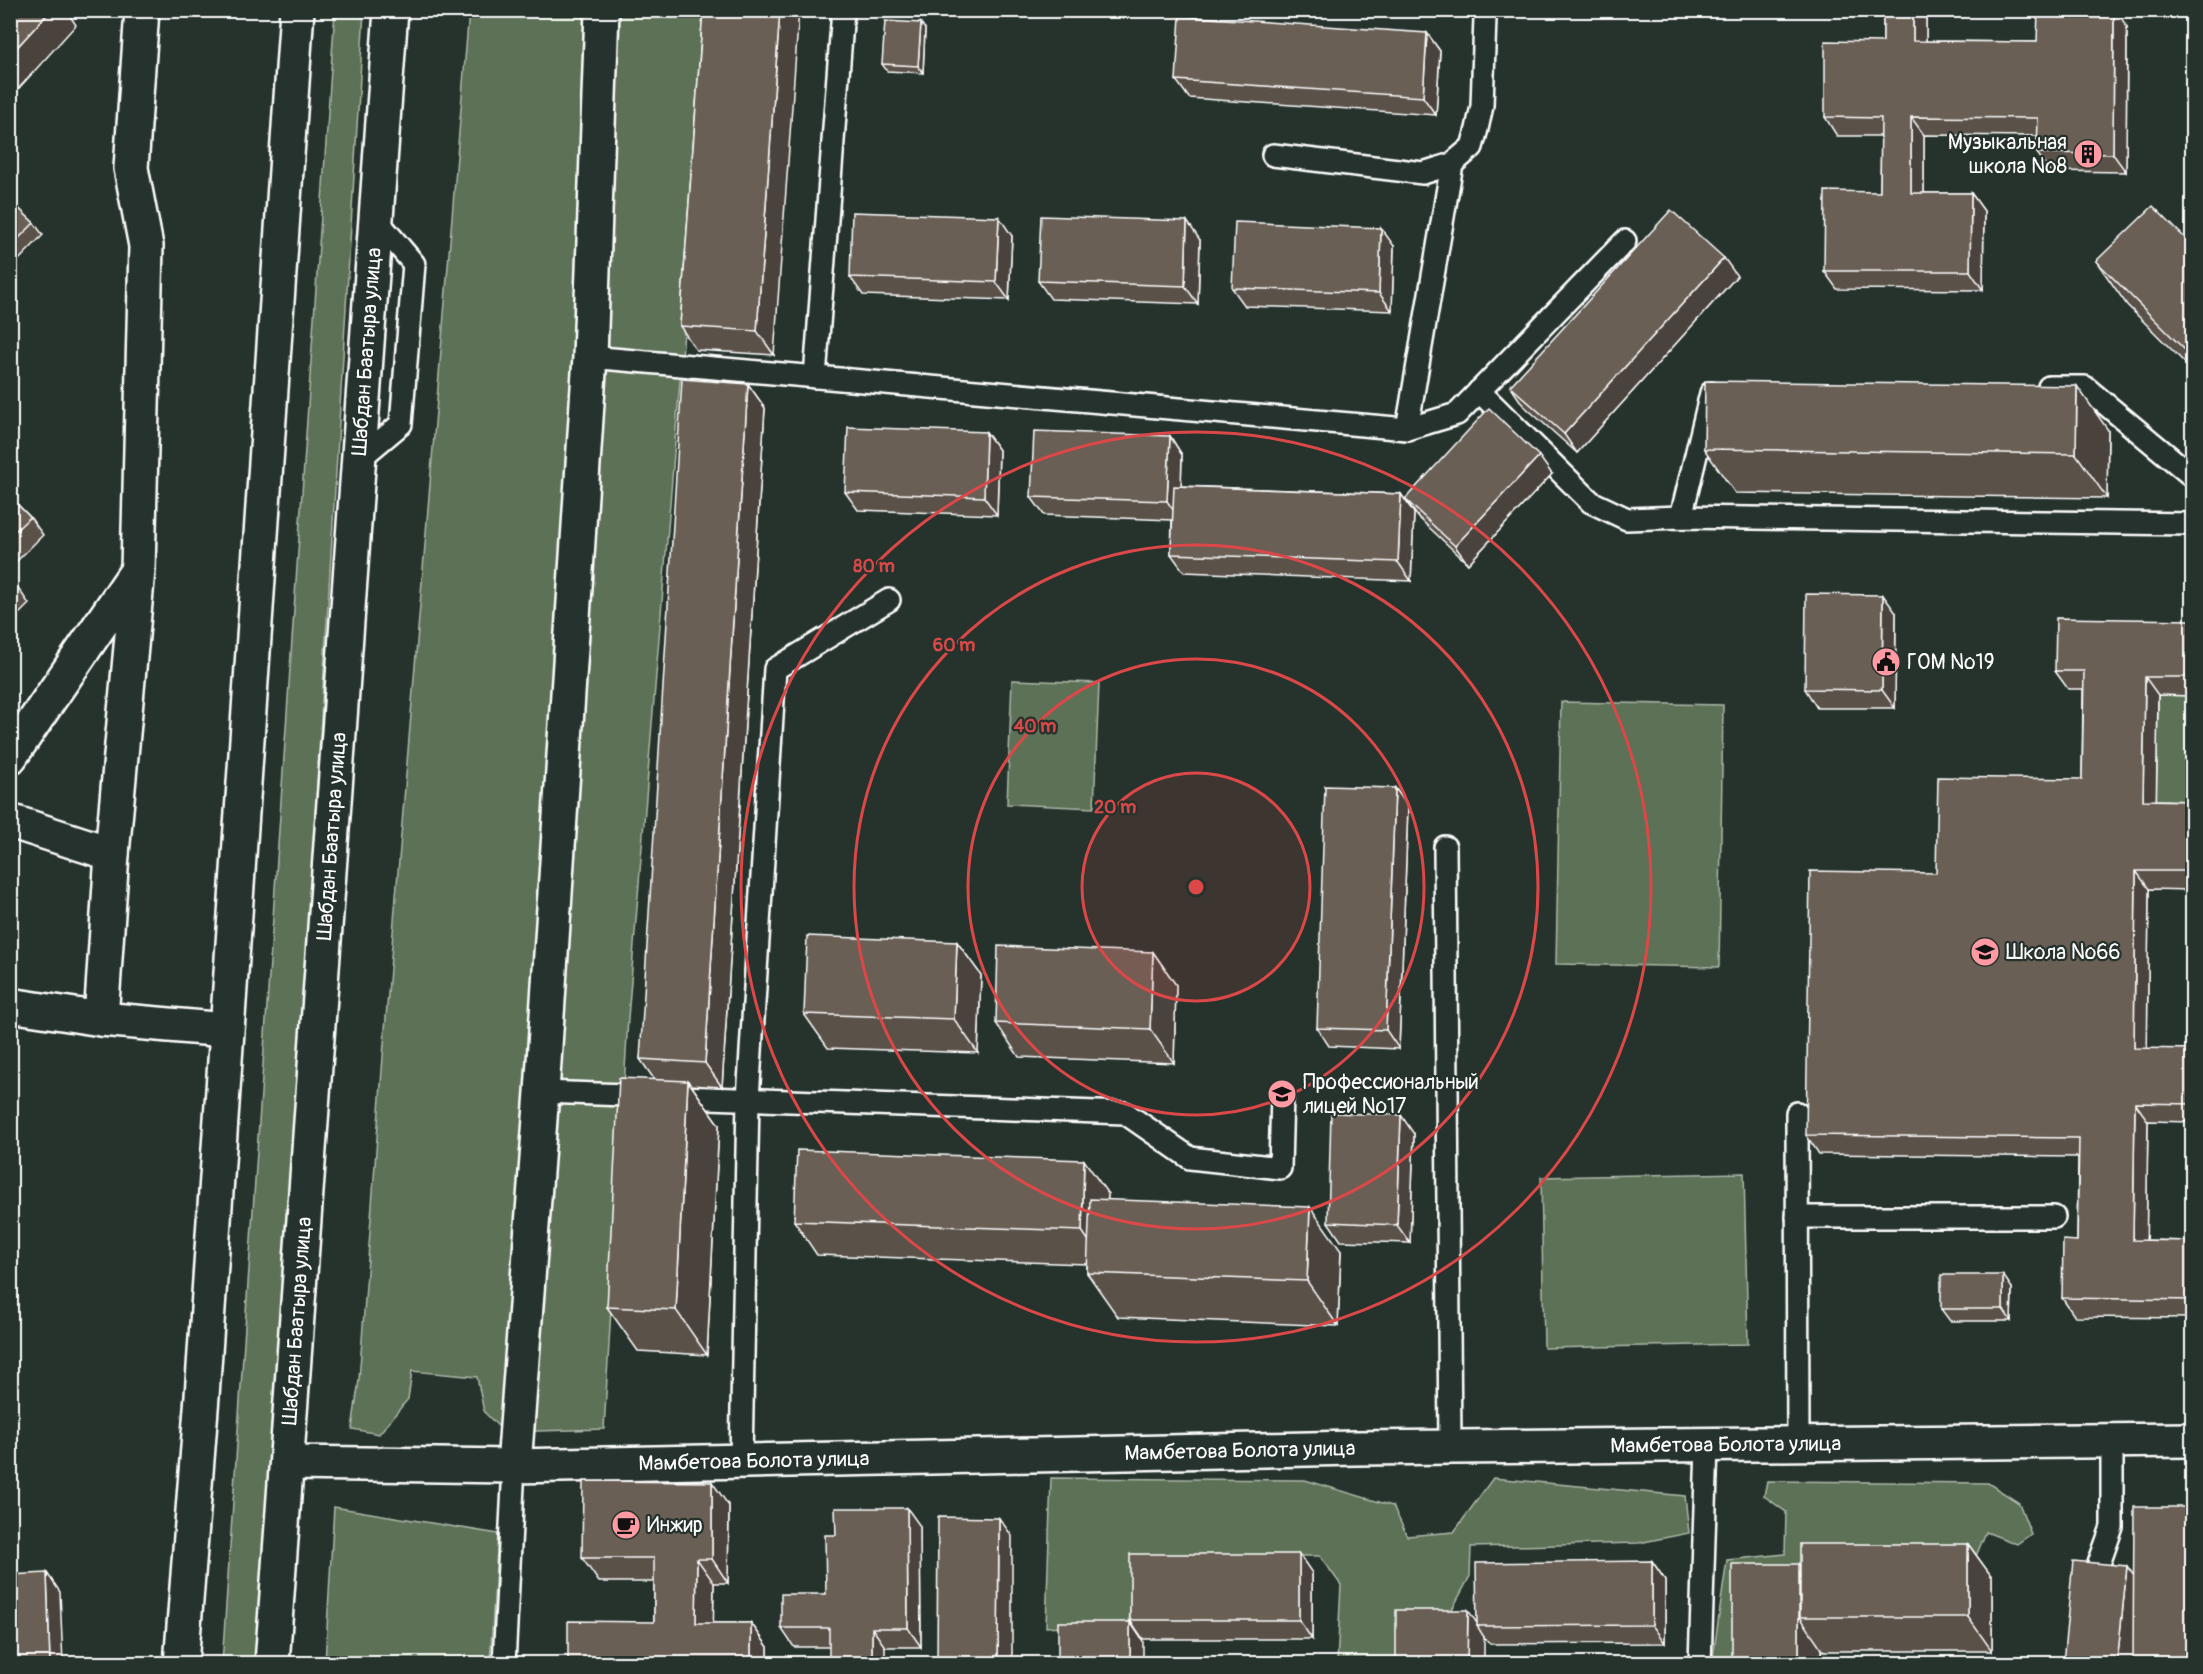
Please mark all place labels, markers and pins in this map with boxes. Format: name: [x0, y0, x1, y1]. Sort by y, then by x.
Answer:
place label: Музыкальная школа №8: [1948, 129, 2067, 180]
building icon: Музыкальная школа №8: [2072, 138, 2104, 170]
public building icon: ГОМ №19: [1870, 646, 1902, 678]
place label: ГОМ №19: [1907, 649, 1995, 676]
centre of rings: [1186, 877, 1206, 897]
school or university icon: Школа №66: [1969, 936, 2001, 968]
place label: Школа №66: [2006, 939, 2121, 966]
place label: Профессиональный лицей №17: [1303, 1069, 1479, 1120]
school or university icon: Профессиональный лицей №17: [1266, 1078, 1298, 1110]
cafe icon: Инжир: [610, 1509, 642, 1541]
place label: Инжир: [647, 1512, 703, 1539]

